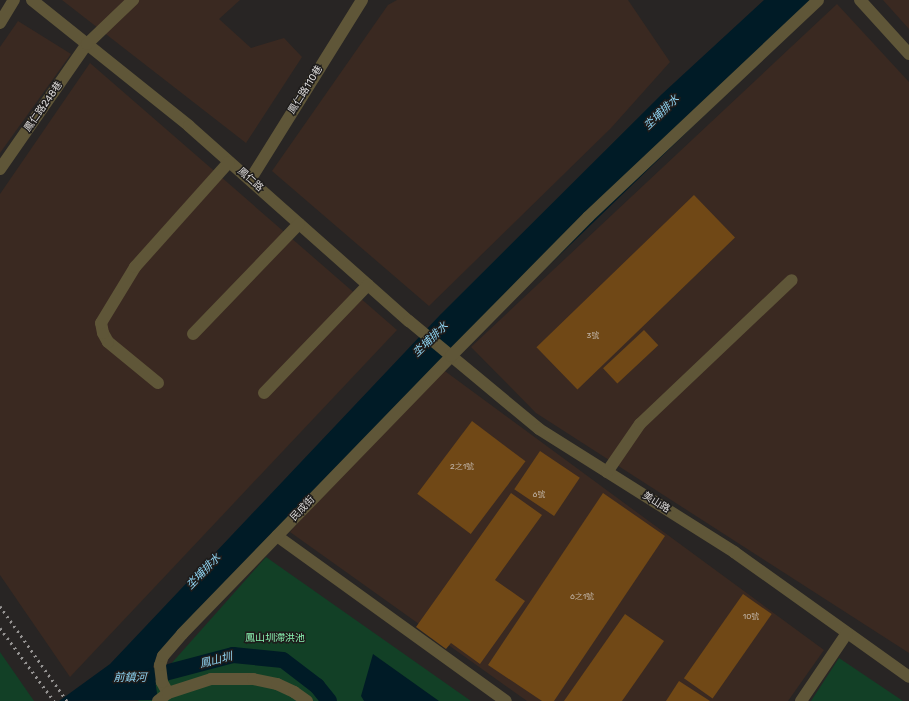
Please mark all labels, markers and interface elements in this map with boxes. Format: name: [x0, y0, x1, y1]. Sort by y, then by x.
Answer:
street label: 鳳仁路110巷: [286, 64, 326, 116]
street label: 鳳仁路248巷: [22, 80, 66, 134]
water label: 坔埔排水: [642, 93, 682, 133]
street label: 鳳仁路: [235, 166, 265, 194]
water label: 坔埔排水: [411, 320, 451, 360]
house number: 3號: [587, 331, 599, 341]
house number: 2之1號: [450, 462, 474, 472]
house number: 6號: [533, 490, 545, 500]
street label: 美山路: [640, 490, 672, 516]
street label: 民成街: [288, 494, 318, 524]
water label: 坔埔排水: [184, 552, 224, 592]
house number: 6之1號: [570, 592, 594, 602]
house number: 10號: [743, 612, 759, 622]
park label: 鳳山圳滯洪池: [245, 633, 305, 645]
water label: 鳳山圳: [198, 651, 234, 671]
water label: 前鎮河: [114, 671, 146, 685]

